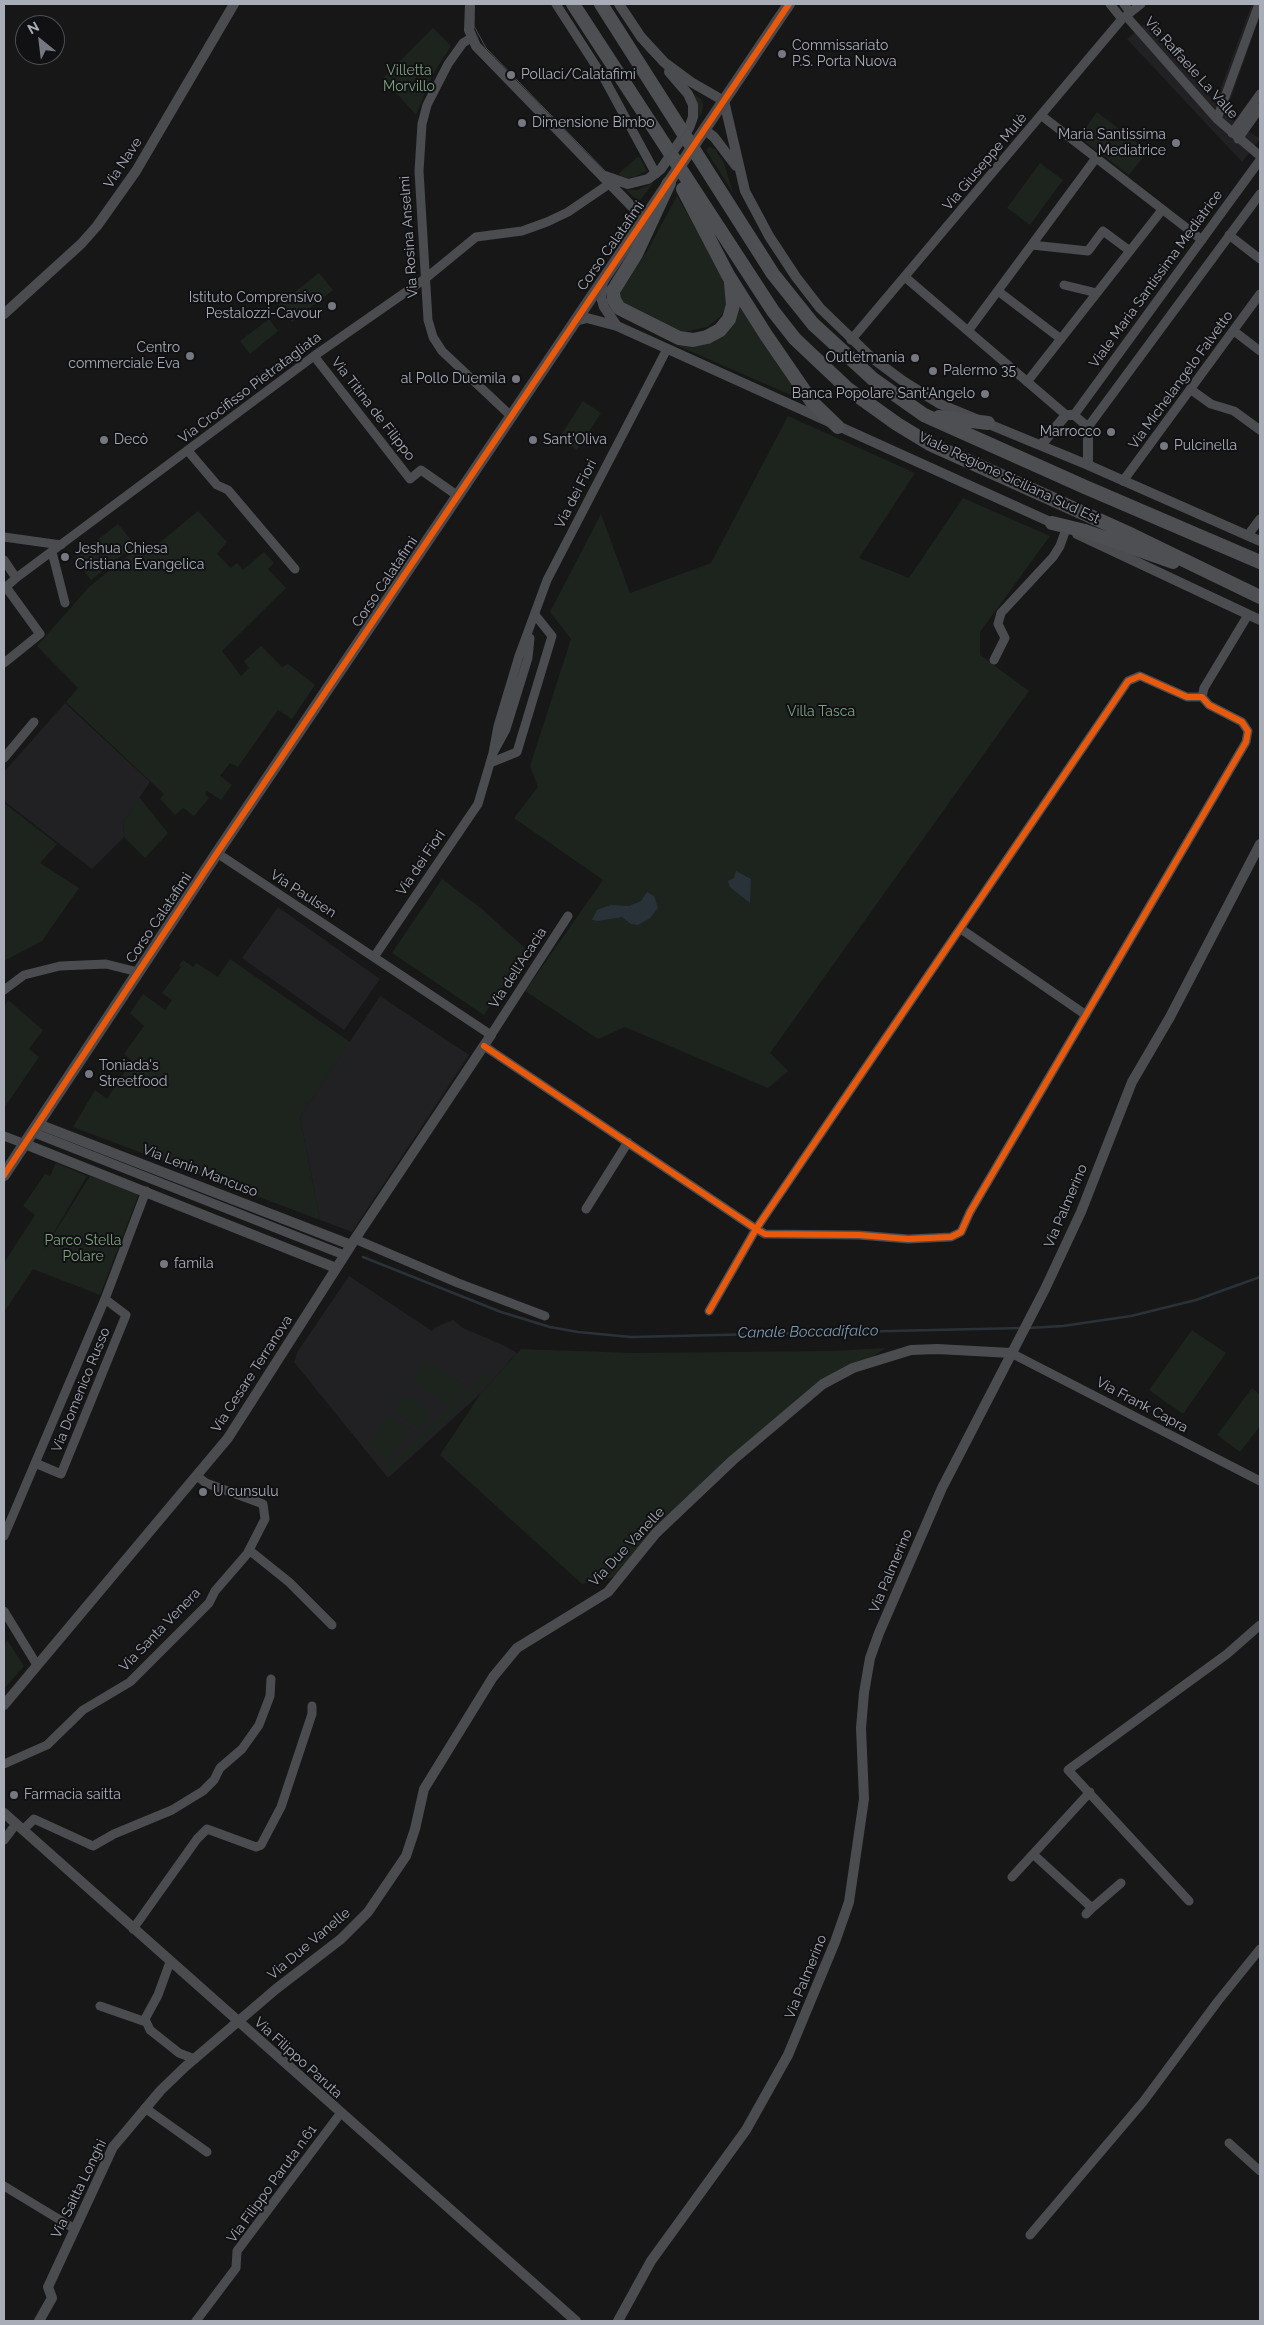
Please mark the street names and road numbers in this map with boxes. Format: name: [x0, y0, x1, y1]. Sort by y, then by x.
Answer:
street label: Via Raffaele La Valle: [1141, 14, 1241, 122]
street label: Via Giuseppe Mulè: [939, 110, 1031, 214]
street label: Via Nave: [100, 134, 146, 192]
street label: Via Rosina Anselmi: [396, 175, 422, 299]
street label: Viale Maria Santissima Mediatrice: [1086, 187, 1226, 371]
street label: Corso Calatafimi: [574, 198, 648, 294]
street label: Via Michelangelo Falvetto: [1125, 308, 1237, 452]
street label: Via Crocifisso Pietratagliata: [175, 329, 325, 447]
street label: Via Titina de Filippo: [327, 354, 419, 464]
street label: Viale Regione Siciliana Sud Est: [916, 429, 1102, 527]
street label: Via dei Fiori: [552, 457, 600, 531]
street label: Corso Calatafimi: [349, 534, 421, 630]
street label: Via dei Fiori: [393, 827, 449, 899]
street label: Via Paulsen: [267, 866, 339, 922]
street label: Corso Calatafimi: [123, 870, 195, 966]
street label: Via dell'Acacia: [486, 924, 550, 1012]
street label: Via Lenin Mancuso: [140, 1141, 260, 1201]
street label: Via Palmerino: [1041, 1162, 1091, 1250]
street label: Via Cesare Terranova: [208, 1312, 296, 1436]
street label: Via Domenico Russo: [48, 1325, 114, 1455]
street label: Via Frank Capra: [1093, 1374, 1191, 1436]
street label: Via Due Vanelle: [586, 1504, 668, 1590]
street label: Via Palmerino: [866, 1527, 916, 1615]
street label: Via Santa Venera: [116, 1585, 204, 1675]
street label: Via Due Vanelle: [264, 1905, 354, 1983]
street label: Via Palmerino: [781, 1932, 831, 2022]
street label: Via Filippo Paruta: [250, 2014, 346, 2102]
street label: Via Filippo Paruta n.61: [224, 2122, 320, 2246]
street label: Via Saitta Longhi: [48, 2137, 110, 2241]

